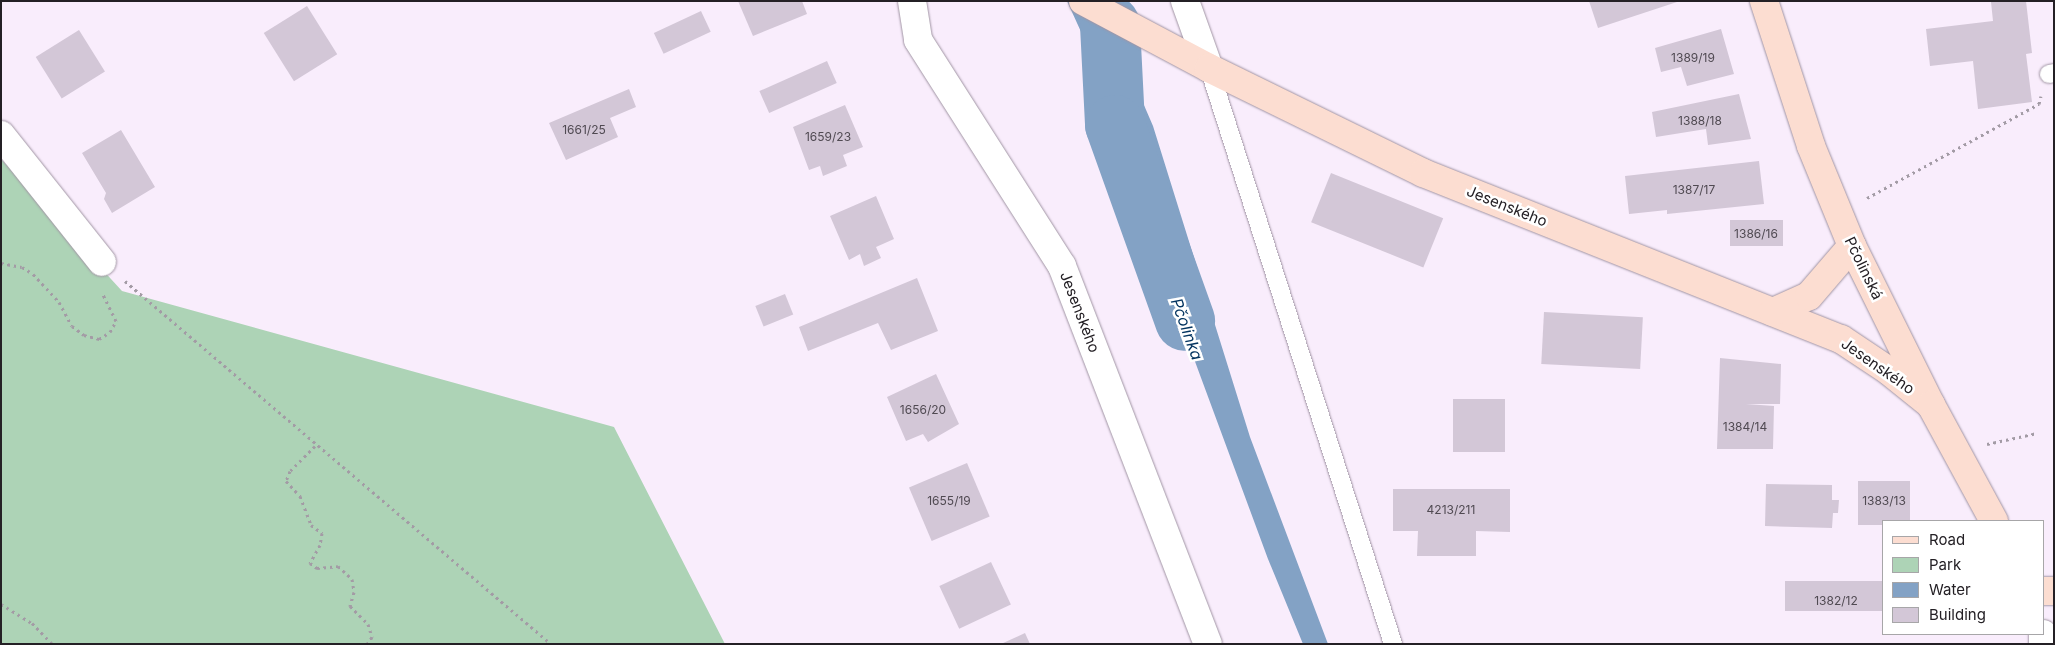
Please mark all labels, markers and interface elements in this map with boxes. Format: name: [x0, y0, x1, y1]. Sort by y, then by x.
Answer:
house number: 1389/19: [1671, 51, 1715, 65]
house number: 1388/18: [1678, 114, 1722, 128]
house number: 1661/25: [562, 123, 606, 137]
house number: 1659/23: [805, 130, 851, 144]
street label: Jesenského: [1464, 182, 1550, 230]
house number: 1387/17: [1673, 183, 1715, 197]
house number: 1386/16: [1734, 227, 1778, 241]
street label: Pčolinská: [1841, 234, 1887, 302]
street label: Jesenského: [1056, 269, 1104, 355]
water label: Pčolinka: [1167, 295, 1207, 363]
street label: Jesenského: [1838, 334, 1918, 398]
house number: 1656/20: [900, 403, 946, 417]
house number: 1384/14: [1723, 420, 1767, 434]
house number: 1655/19: [927, 494, 971, 508]
house number: 1383/13: [1862, 494, 1906, 508]
house number: 4213/211: [1427, 503, 1475, 517]
legend: [1882, 520, 2045, 635]
text: Road: [1929, 530, 1965, 549]
text: Park: [1929, 555, 1961, 574]
text: Water: [1929, 580, 1971, 599]
house number: 1382/12: [1814, 594, 1858, 608]
text: Building: [1929, 605, 1986, 624]

